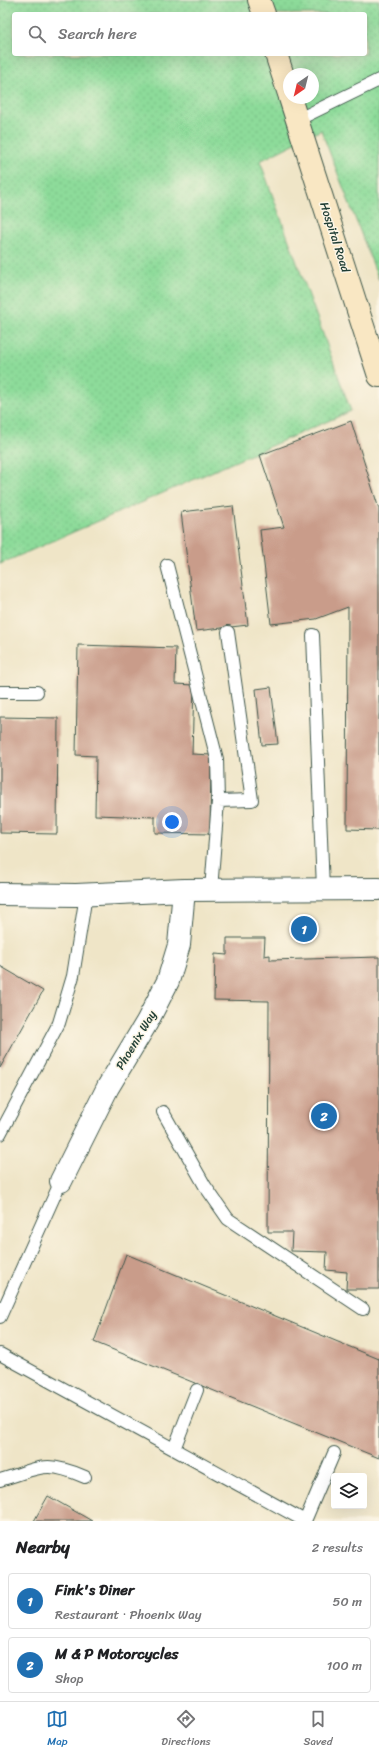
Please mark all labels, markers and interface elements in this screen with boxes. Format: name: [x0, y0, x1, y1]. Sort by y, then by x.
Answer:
search box: [12, 12, 367, 56]
text: Search here: [58, 21, 137, 47]
icon: search: [26, 23, 48, 45]
north arrow: [283, 68, 319, 104]
street label: Hospital Road: [313, 199, 357, 276]
your location: [162, 812, 182, 832]
pin: 1: [291, 914, 317, 944]
street label: Phoenix Way: [109, 1005, 163, 1074]
pin: 2: [311, 1101, 337, 1131]
map controls: [331, 1473, 367, 1509]
button: layers: [331, 1473, 367, 1509]
text: Nearby: [16, 1532, 70, 1562]
text: 2 results: [312, 1536, 363, 1559]
text: Fink's Diner: [55, 1577, 134, 1603]
text: 1: [27, 1590, 33, 1613]
text: 50 m: [332, 1590, 362, 1613]
text: Restaurant · Phoenix Way: [55, 1603, 201, 1626]
text: M & P Motorcycles: [55, 1641, 178, 1667]
text: 2: [26, 1654, 34, 1677]
text: 100 m: [327, 1654, 362, 1677]
text: Shop: [55, 1667, 83, 1690]
tab: Map: [46, 1708, 68, 1751]
tab: Directions: [161, 1708, 211, 1751]
tab: Saved: [304, 1708, 333, 1751]

